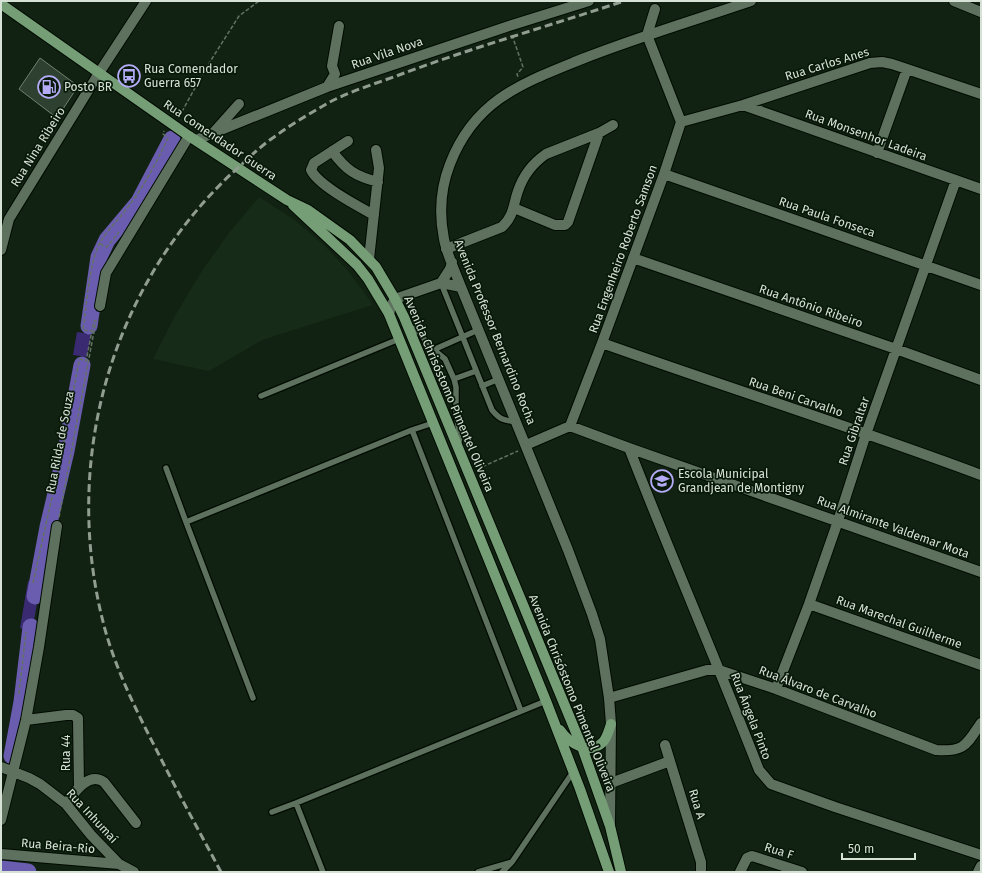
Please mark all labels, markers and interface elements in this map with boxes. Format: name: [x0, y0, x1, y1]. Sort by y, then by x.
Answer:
street label: Rua Vila Nova: [349, 34, 425, 72]
street label: Rua Carlos Anes: [783, 44, 871, 83]
place label: Rua Comendador Guerra 657: [144, 62, 238, 90]
bus stop icon: Rua Comendador Guerra 657: [116, 63, 142, 89]
fuel station icon: Posto BR: [36, 74, 62, 100]
place label: Posto BR: [64, 80, 112, 94]
street label: Rua Comendador Guerra: [161, 97, 279, 183]
street label: Rua Nina Ribeiro: [8, 105, 68, 189]
street label: Rua Monsenhor Ladeira: [803, 106, 929, 164]
street label: Rua Engenheiro Roberto Samson: [586, 163, 660, 335]
street label: Rua Paula Fonseca: [777, 194, 877, 240]
street label: Avenida Professor Bernardino Rocha: [451, 237, 539, 427]
street label: Rua Antônio Ribeiro: [757, 282, 865, 330]
street label: Avenida Chrisóstomo Pimentel Oliveira: [401, 294, 497, 494]
street label: Rua Beni Carvalho: [747, 374, 845, 420]
street label: Rua Rilda de Souza: [43, 390, 77, 494]
street label: Rua Gibraltar: [836, 395, 872, 467]
place label: Escola Municipal Grandjean de Montigny: [678, 467, 804, 495]
school or university icon: Escola Municipal Grandjean de Montigny: [649, 468, 675, 494]
street label: Rua Almirante Valdemar Mota: [815, 493, 971, 561]
street label: Avenida Chrisóstomo Pimentel Oliveira: [526, 592, 618, 794]
street label: Rua Marechal Guilherme: [834, 593, 964, 651]
street label: Rua Álvaro de Carvalho: [757, 662, 879, 721]
street label: Rua Ângela Pinto: [728, 670, 775, 762]
street label: Rua 44: [59, 734, 73, 771]
street label: Rua Inhumaí: [63, 786, 121, 846]
street label: Rua A: [686, 787, 708, 821]
scale bar: [842, 835, 915, 861]
street label: Rua Beira-Rio: [20, 836, 96, 856]
street label: Rua F: [763, 840, 795, 862]
text: 50 m: [848, 842, 874, 856]

